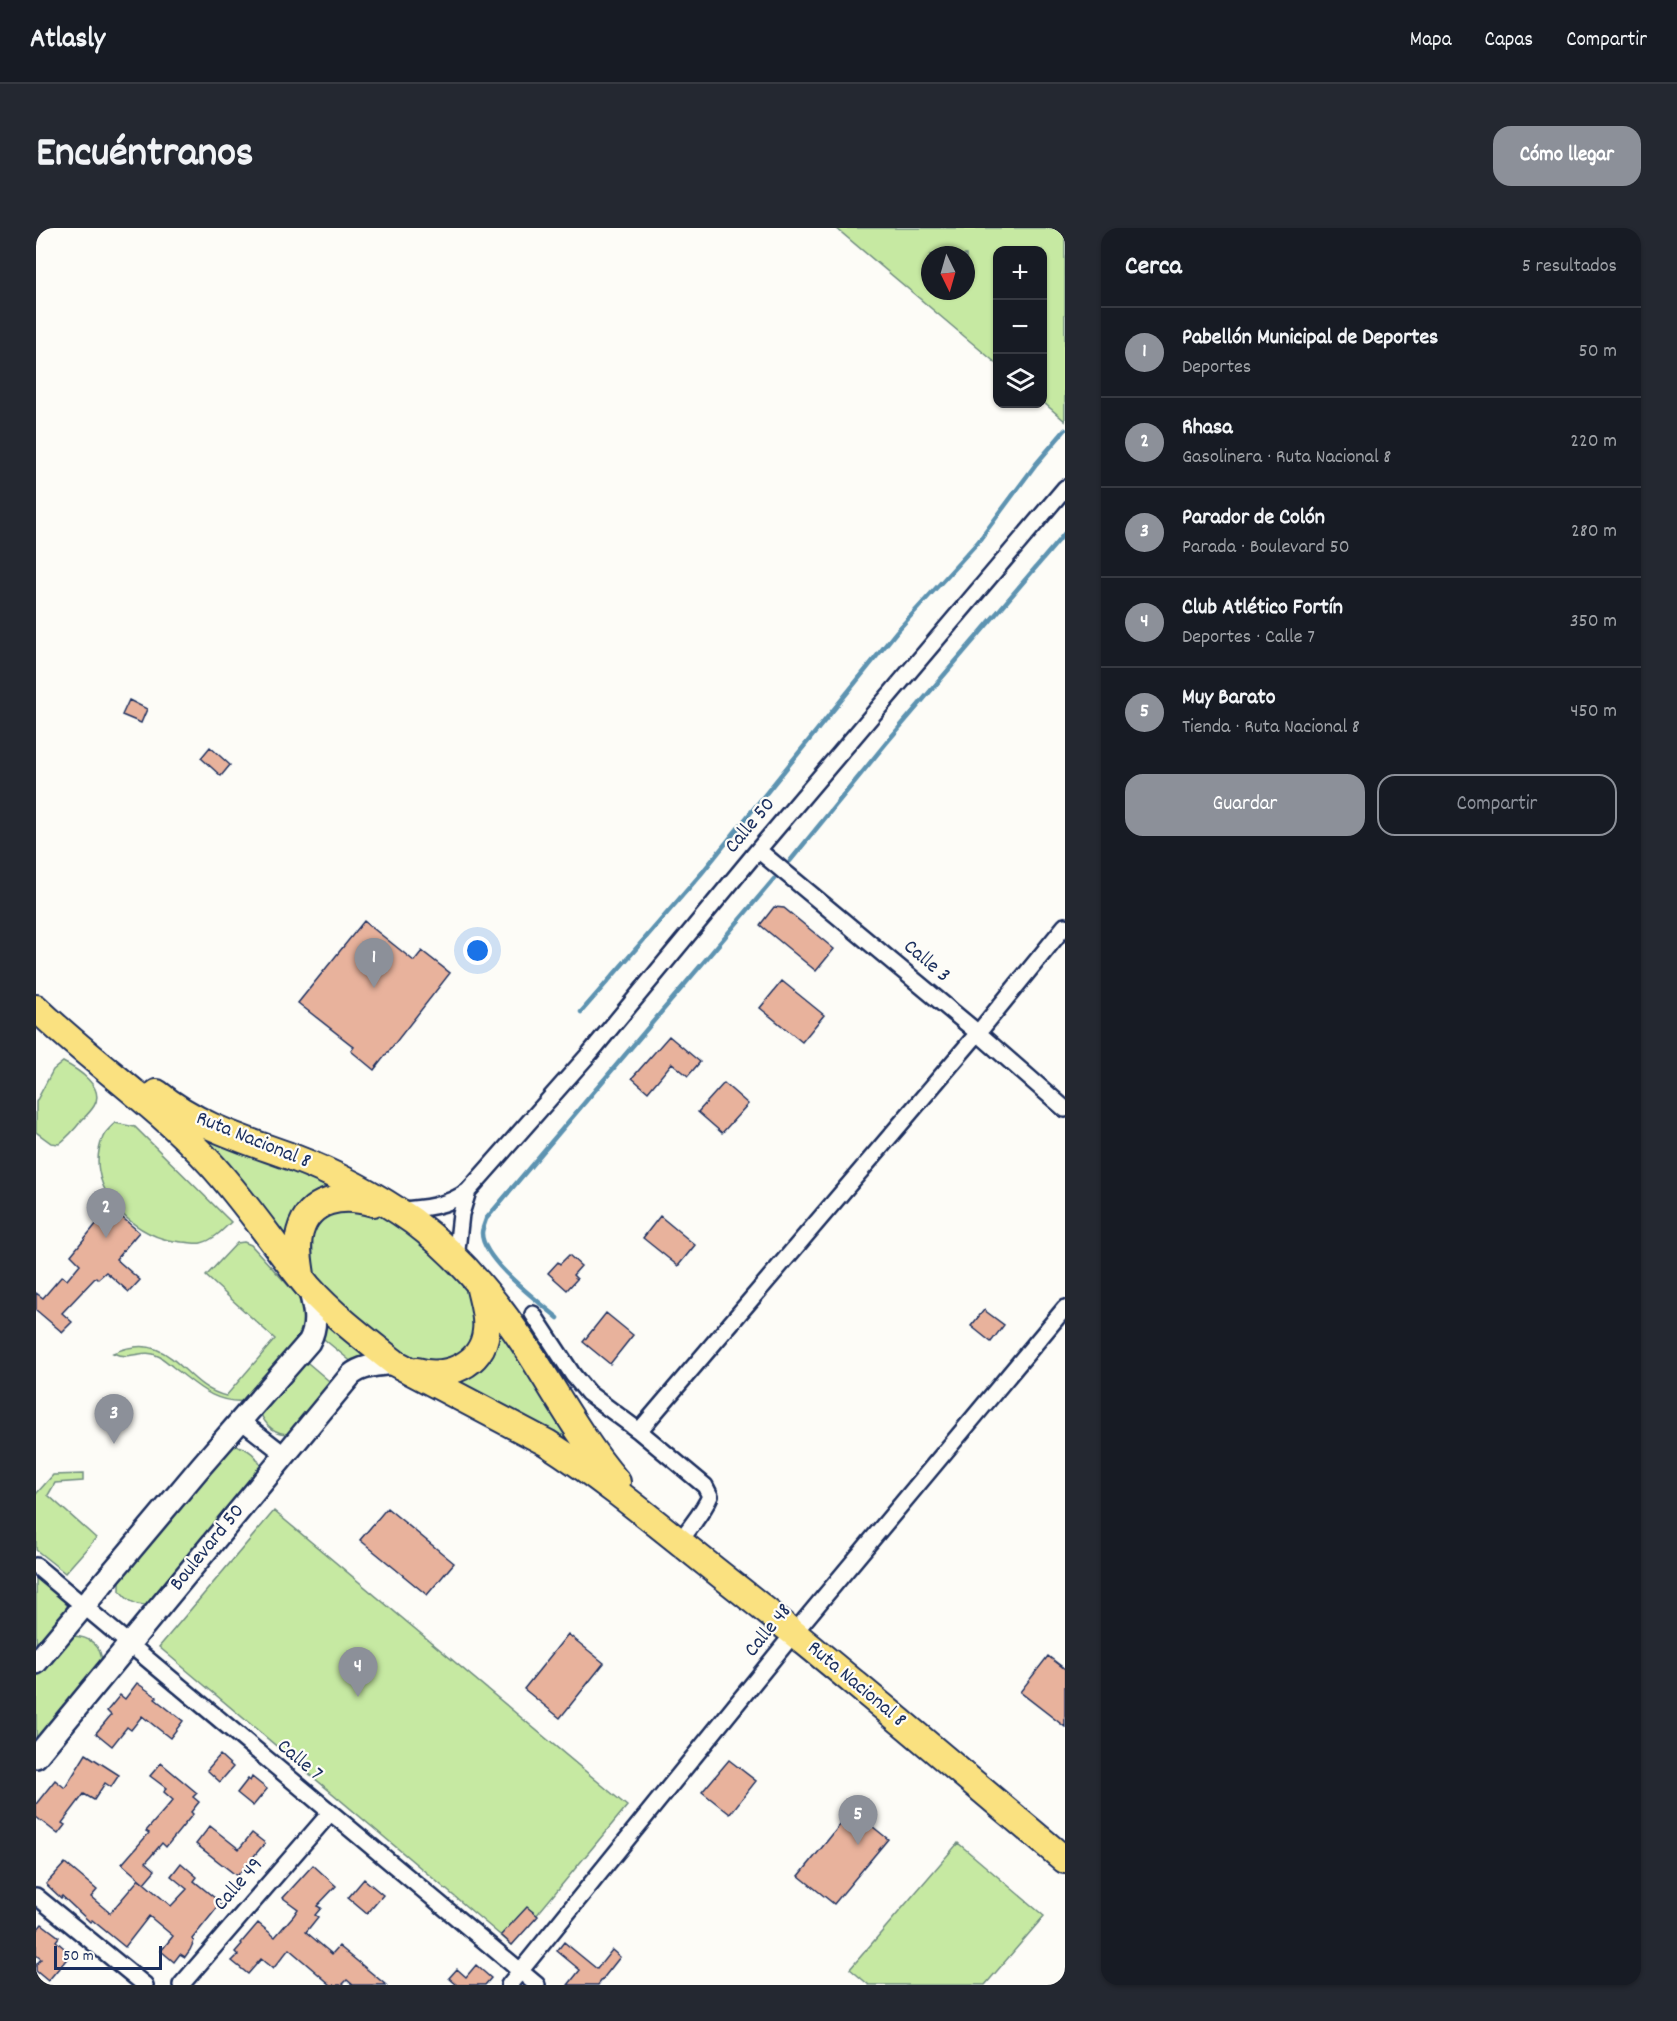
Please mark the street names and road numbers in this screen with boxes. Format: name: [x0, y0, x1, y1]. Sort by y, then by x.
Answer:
street label: Calle 50: [718, 791, 784, 861]
street label: Calle 3: [896, 933, 956, 991]
street label: Ruta Nacional 8: [191, 1104, 315, 1178]
street label: Boulevard 50: [163, 1498, 253, 1598]
street label: Calle 48: [738, 1598, 800, 1664]
street label: Ruta Nacional 8: [800, 1635, 912, 1735]
street label: Calle 7: [269, 1733, 329, 1789]
street label: Calle 49: [207, 1852, 271, 1918]

